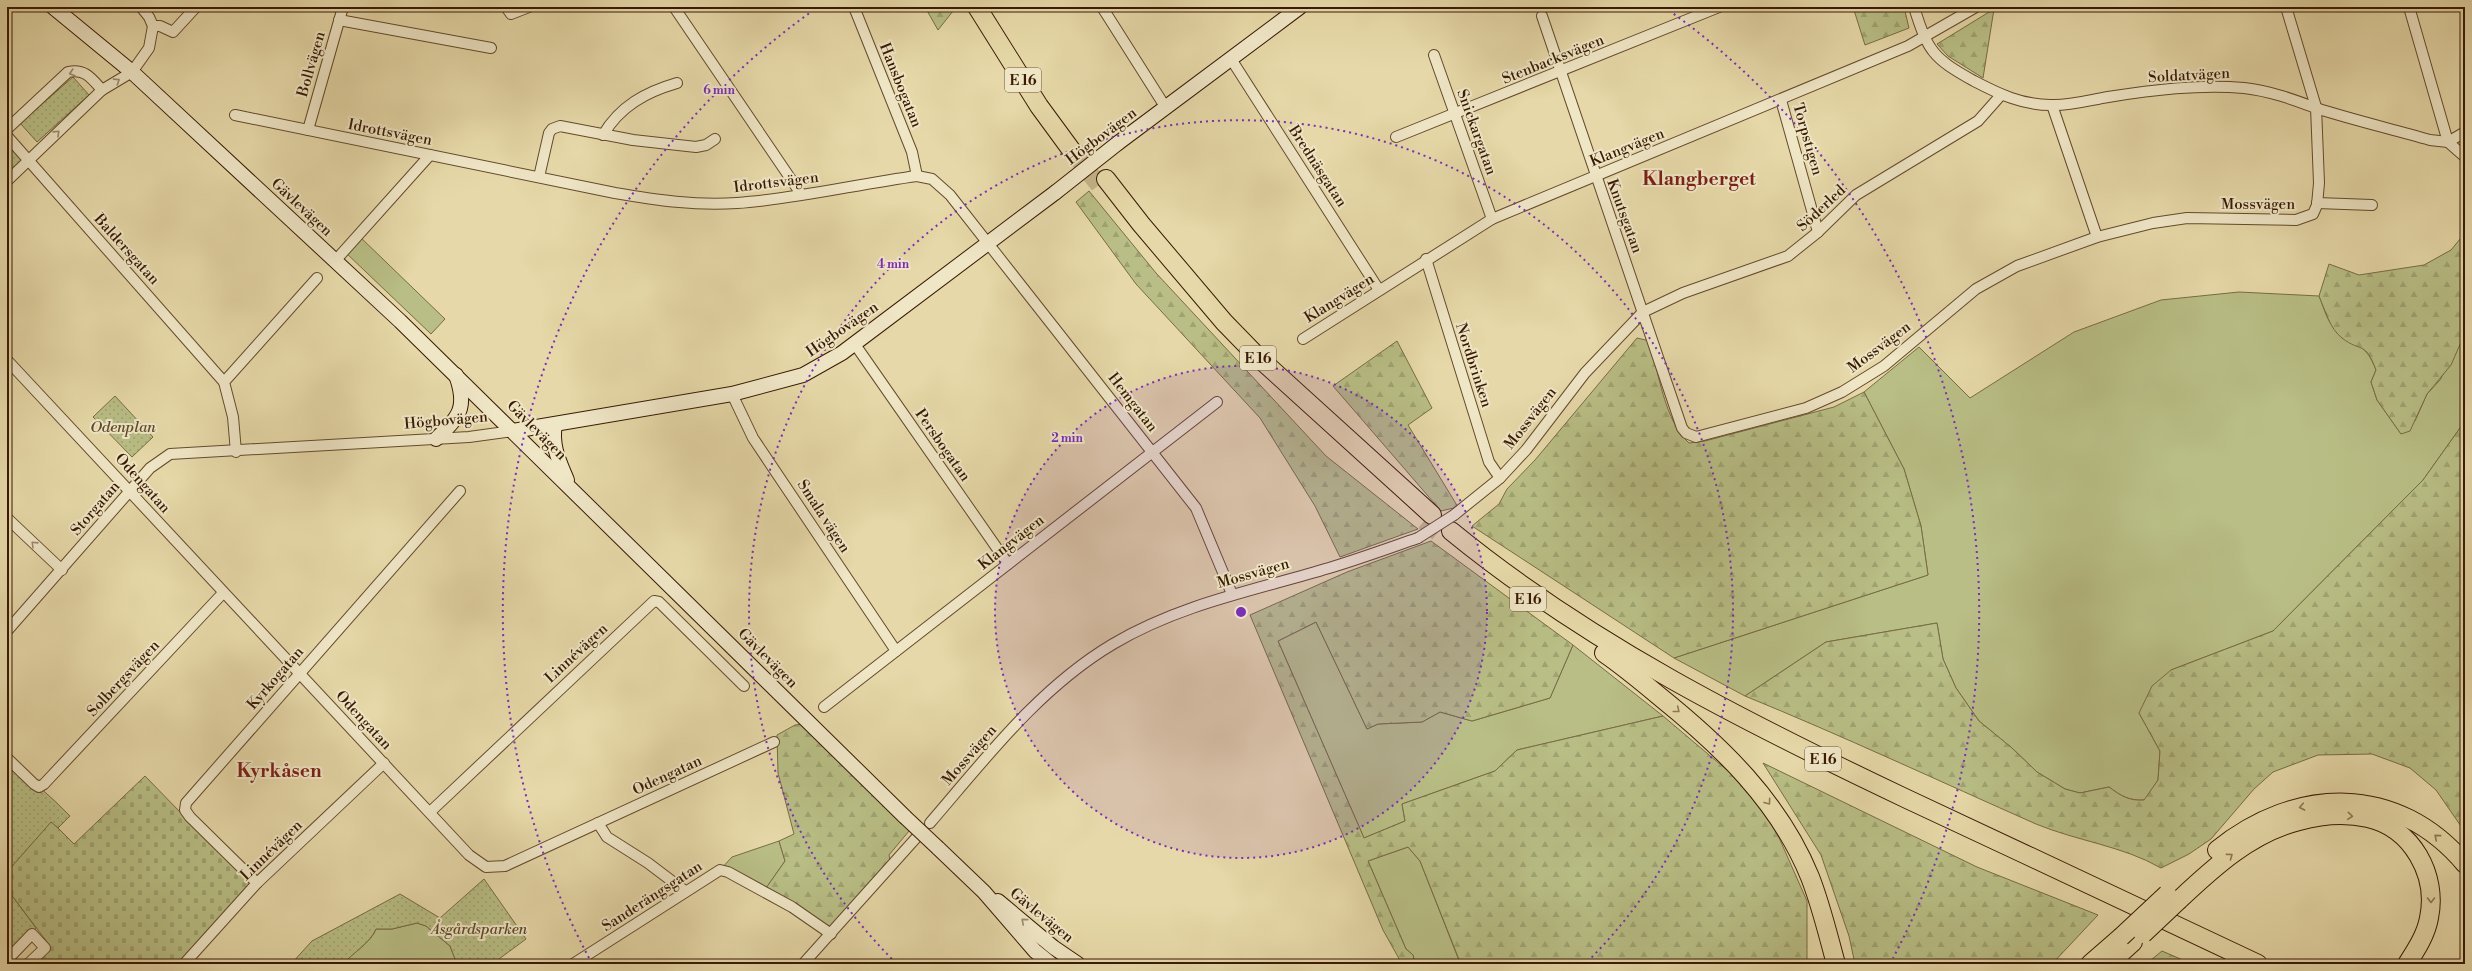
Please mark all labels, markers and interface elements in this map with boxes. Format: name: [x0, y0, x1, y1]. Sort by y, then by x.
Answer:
street label: Bollvägen: [293, 29, 330, 100]
street label: Stenbacksvägen: [1499, 30, 1607, 89]
street label: Hansbogatan: [875, 40, 926, 130]
street label: Soldatvägen: [2148, 64, 2231, 87]
one-way arrow: [69, 68, 76, 77]
road number: E 16: [1005, 68, 1041, 92]
one-way arrow: [113, 78, 120, 85]
text: 6 min: [703, 83, 735, 98]
street label: Snickargatan: [1452, 87, 1501, 178]
street label: Torpstigen: [1788, 101, 1827, 177]
street label: Högbovägen: [1062, 104, 1141, 169]
street label: Idrottsvägen: [346, 115, 434, 150]
street label: Brednäsgatan: [1284, 121, 1351, 211]
street label: Klangvägen: [1587, 124, 1667, 171]
one-way arrow: [52, 131, 60, 138]
district label: Klangberget: [1642, 167, 1756, 191]
street label: Idrottsvägen: [733, 168, 820, 197]
street label: Gävlevägen: [267, 174, 336, 241]
street label: Knutsgatan: [1602, 176, 1647, 256]
street label: Söderled: [1793, 181, 1850, 236]
street label: Mossvägen: [2221, 195, 2295, 214]
street label: Baldersgatan: [89, 209, 164, 289]
text: 4 min: [877, 257, 910, 272]
street label: Klangvägen: [1301, 269, 1378, 327]
street label: Högbovägen: [802, 298, 882, 361]
street label: Mossvägen: [1844, 317, 1915, 377]
street label: Nordbrinken: [1451, 320, 1496, 410]
road number: E 16: [1240, 346, 1276, 370]
street label: Hemgatan: [1104, 369, 1162, 436]
street label: Mossvägen: [1500, 383, 1561, 453]
street label: Gävlevägen: [503, 396, 571, 464]
street label: Persbogatan: [911, 405, 975, 485]
street label: Högbovägen: [403, 407, 489, 434]
park label: Odenplan: [90, 418, 156, 437]
text: 2 min: [1051, 431, 1083, 446]
street label: Odengatan: [111, 449, 175, 517]
street label: Smala vägen: [793, 476, 854, 557]
street label: Storgatan: [67, 477, 124, 539]
street label: Klangvägen: [974, 511, 1048, 574]
one-way arrow: [31, 541, 39, 549]
street label: Mossvägen: [1215, 554, 1291, 593]
road number: E 16: [1510, 587, 1546, 611]
centre of rings: [1234, 605, 1248, 619]
street label: Linnévägen: [541, 619, 612, 687]
street label: Gävlevägen: [734, 624, 802, 692]
street label: Solbergsvägen: [83, 636, 164, 721]
street label: Kyrkogatan: [243, 643, 308, 714]
street label: Odengatan: [331, 687, 396, 754]
one-way arrow: [1672, 706, 1679, 713]
street label: Mossvägen: [938, 721, 1001, 790]
road number: E 16: [1805, 747, 1841, 771]
street label: Odengatan: [630, 751, 705, 800]
district label: Kyrkåsen: [236, 759, 322, 783]
one-way arrow: [1763, 798, 1770, 805]
one-way arrow: [2299, 802, 2305, 811]
one-way arrow: [2347, 811, 2353, 820]
street label: Linnévägen: [236, 816, 307, 885]
one-way arrow: [2435, 835, 2442, 842]
one-way arrow: [2225, 854, 2232, 861]
street label: Sanderängsgatan: [598, 857, 706, 936]
street label: Gävlevägen: [1006, 884, 1078, 947]
one-way arrow: [2427, 897, 2435, 903]
one-way arrow: [1021, 918, 1029, 926]
park label: Åsgårdsparken: [429, 919, 528, 939]

